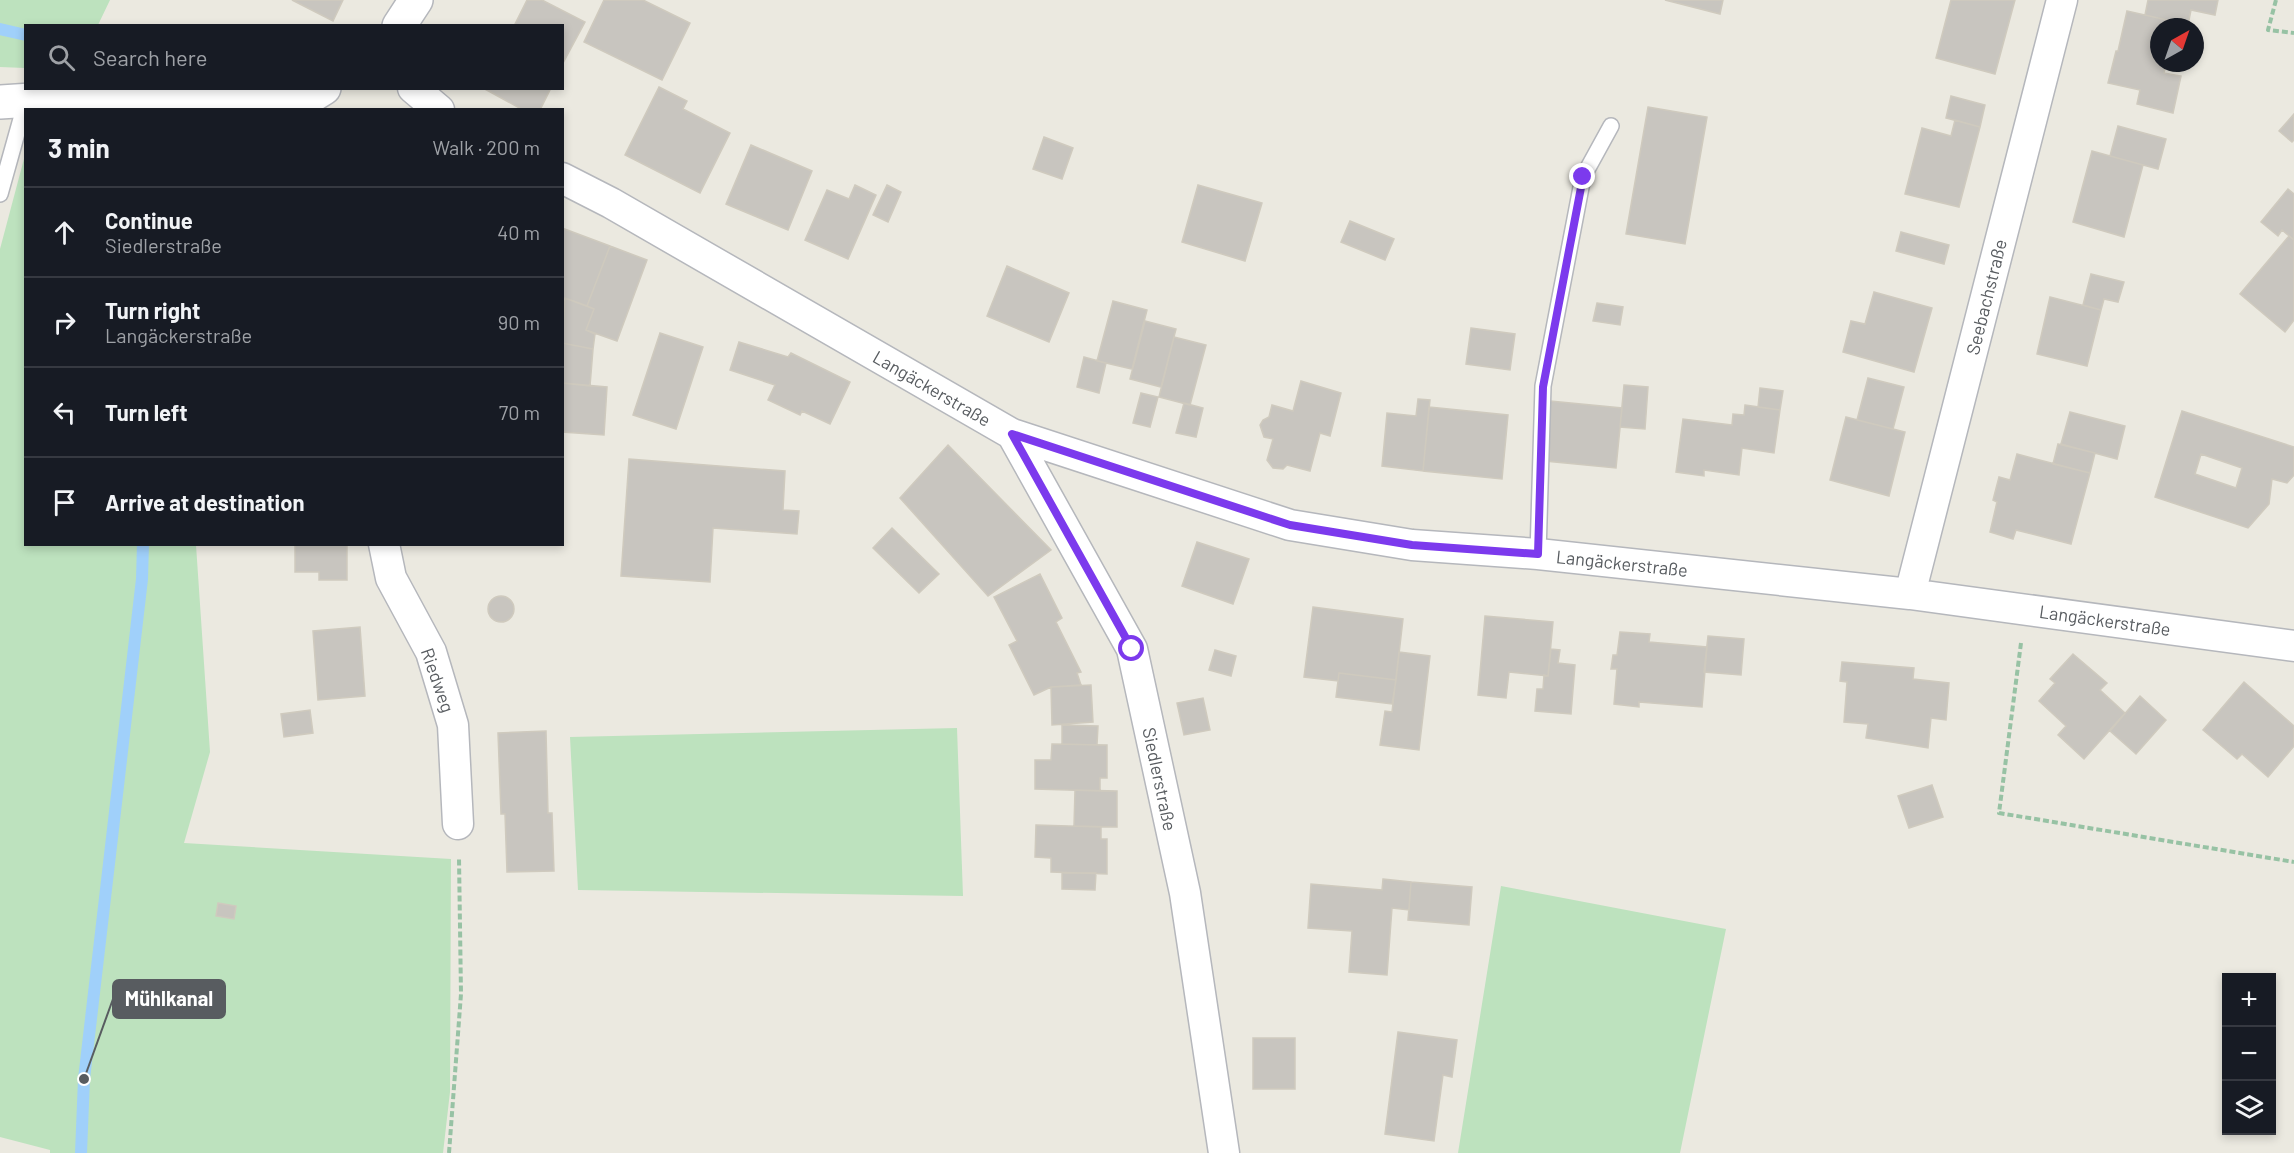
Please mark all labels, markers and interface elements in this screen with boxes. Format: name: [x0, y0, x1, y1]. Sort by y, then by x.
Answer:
north arrow: [2150, 18, 2204, 72]
search box: [24, 24, 564, 90]
icon: search: [45, 41, 78, 74]
text: Search here: [93, 44, 207, 70]
text: 3 min: [48, 132, 110, 163]
text: Walk · 200 m: [432, 135, 540, 159]
route end: [1569, 163, 1595, 189]
text: Continue: [105, 207, 193, 233]
icon: ahead: [48, 216, 81, 249]
text: 40 m: [497, 220, 540, 244]
text: Siedlerstraße: [105, 233, 222, 257]
street label: Seebachstraße: [1961, 237, 2011, 357]
text: Turn right: [105, 297, 200, 323]
icon: right: [48, 306, 81, 339]
text: 90 m: [498, 310, 540, 334]
text: Langäckerstraße: [105, 323, 252, 347]
street label: Langäckerstraße: [869, 345, 995, 431]
icon: left: [48, 396, 81, 429]
text: Turn left: [105, 399, 188, 425]
text: 70 m: [499, 400, 540, 424]
icon: arrive: [48, 486, 81, 519]
text: Arrive at destination: [105, 489, 304, 515]
street label: Langäckerstraße: [1555, 545, 1689, 581]
street label: Langäckerstraße: [2038, 600, 2172, 640]
route start: [1118, 635, 1144, 661]
street label: Riedweg: [417, 645, 459, 715]
street label: Siedlerstraße: [1138, 725, 1182, 833]
map controls: [2222, 973, 2276, 1135]
button: +: [2222, 973, 2276, 1027]
callout: Mühlkanal: [113, 980, 225, 1018]
text: Mühlkanal: [125, 986, 213, 1010]
button: −: [2222, 1027, 2276, 1081]
button: layers: [2222, 1081, 2276, 1135]

